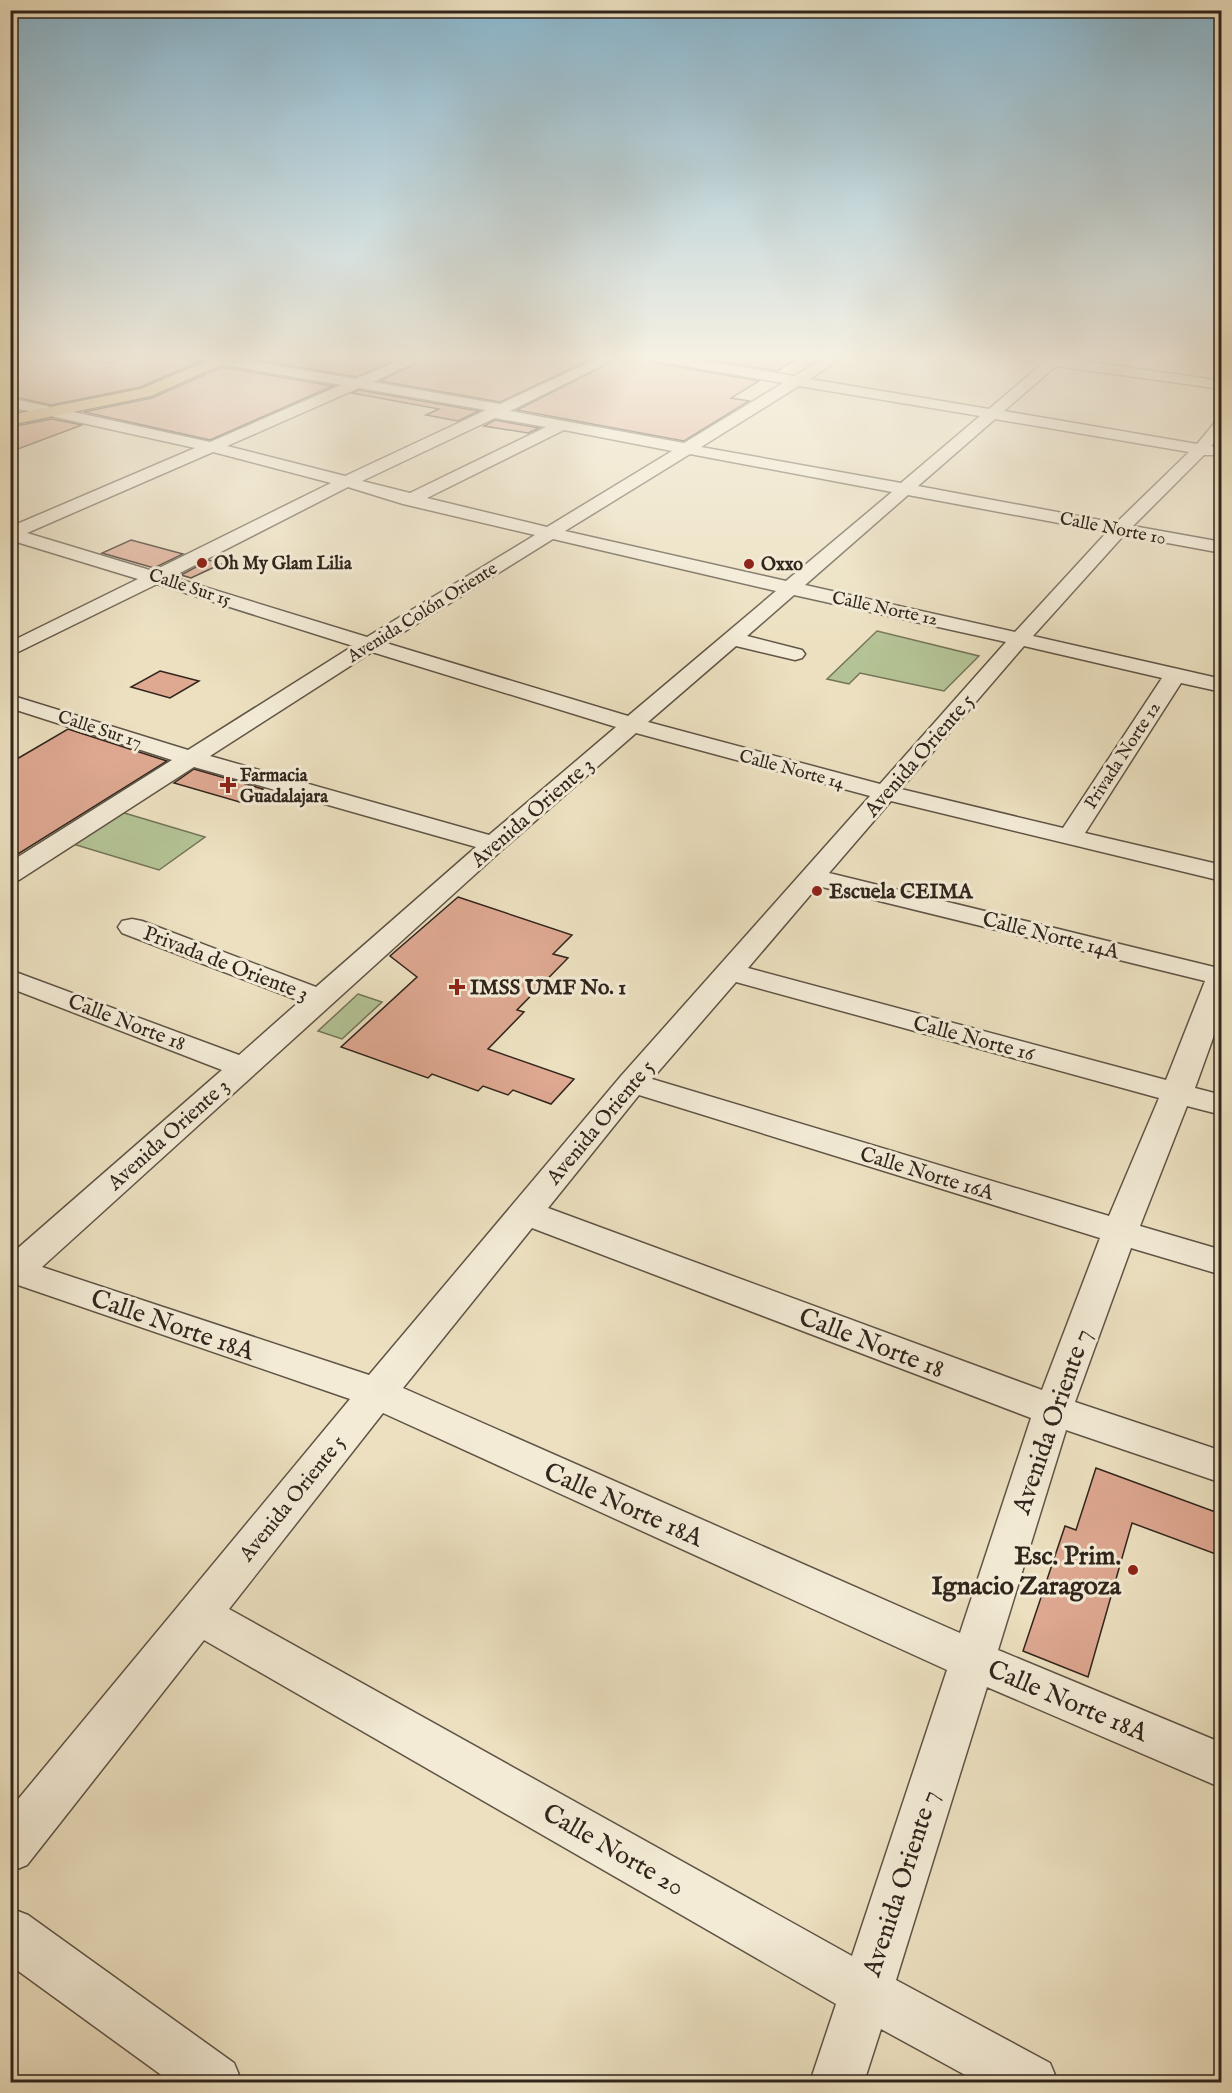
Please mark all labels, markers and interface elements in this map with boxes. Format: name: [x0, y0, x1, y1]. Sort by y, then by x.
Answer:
street label: Calle Norte 10: [1058, 508, 1168, 551]
place label: Oh My Glam Lilia: [214, 553, 353, 576]
place label: Oxxo: [761, 554, 803, 577]
marker: Oh My Glam Lilia: [195, 556, 209, 570]
marker: Oxxo: [742, 557, 756, 571]
street label: Avenida Colón Oriente: [343, 558, 502, 669]
street label: Calle Sur 15: [146, 564, 234, 613]
street label: Calle Norte 12: [830, 587, 940, 632]
street label: Avenida Oriente 5: [859, 688, 981, 824]
street label: Privada Norte 12: [1080, 698, 1167, 814]
street label: Calle Sur 17: [55, 706, 144, 755]
street label: Calle Norte 14: [737, 745, 847, 796]
street label: Avenida Oriente 3: [465, 752, 600, 875]
place label: Farmacia Guadalajara: [240, 765, 329, 809]
marker: Farmacia Guadalajara: [221, 778, 235, 792]
place label: Escuela CEIMA: [829, 879, 974, 906]
marker: Escuela CEIMA: [810, 884, 824, 898]
street label: Calle Norte 14A: [979, 906, 1123, 967]
street label: Privada de Oriente 3: [139, 921, 312, 1008]
place label: IMSS UMF No. 1: [470, 975, 626, 1002]
marker: IMSS UMF No. 1: [448, 978, 466, 996]
street label: Calle Norte 18: [64, 989, 189, 1058]
street label: Calle Norte 16: [910, 1010, 1038, 1069]
street label: Avenida Oriente 5: [540, 1055, 661, 1192]
street label: Avenida Oriente 3: [102, 1073, 236, 1198]
street label: Calle Norte 16A: [856, 1141, 998, 1208]
street label: Calle Norte 18A: [86, 1282, 260, 1369]
street label: Calle Norte 18: [794, 1301, 949, 1386]
street label: Avenida Oriente 7: [1005, 1324, 1100, 1520]
street label: Avenida Oriente 5: [233, 1430, 353, 1568]
street label: Calle Norte 18A: [539, 1456, 709, 1556]
place label: Esc. Prim. Ignacio Zaragoza: [931, 1540, 1122, 1603]
marker: Esc. Prim. Ignacio Zaragoza: [1126, 1563, 1140, 1577]
street label: Calle Norte 18A: [982, 1653, 1154, 1750]
street label: Avenida Oriente 7: [855, 1786, 947, 1982]
street label: Calle Norte 20: [536, 1796, 690, 1904]

